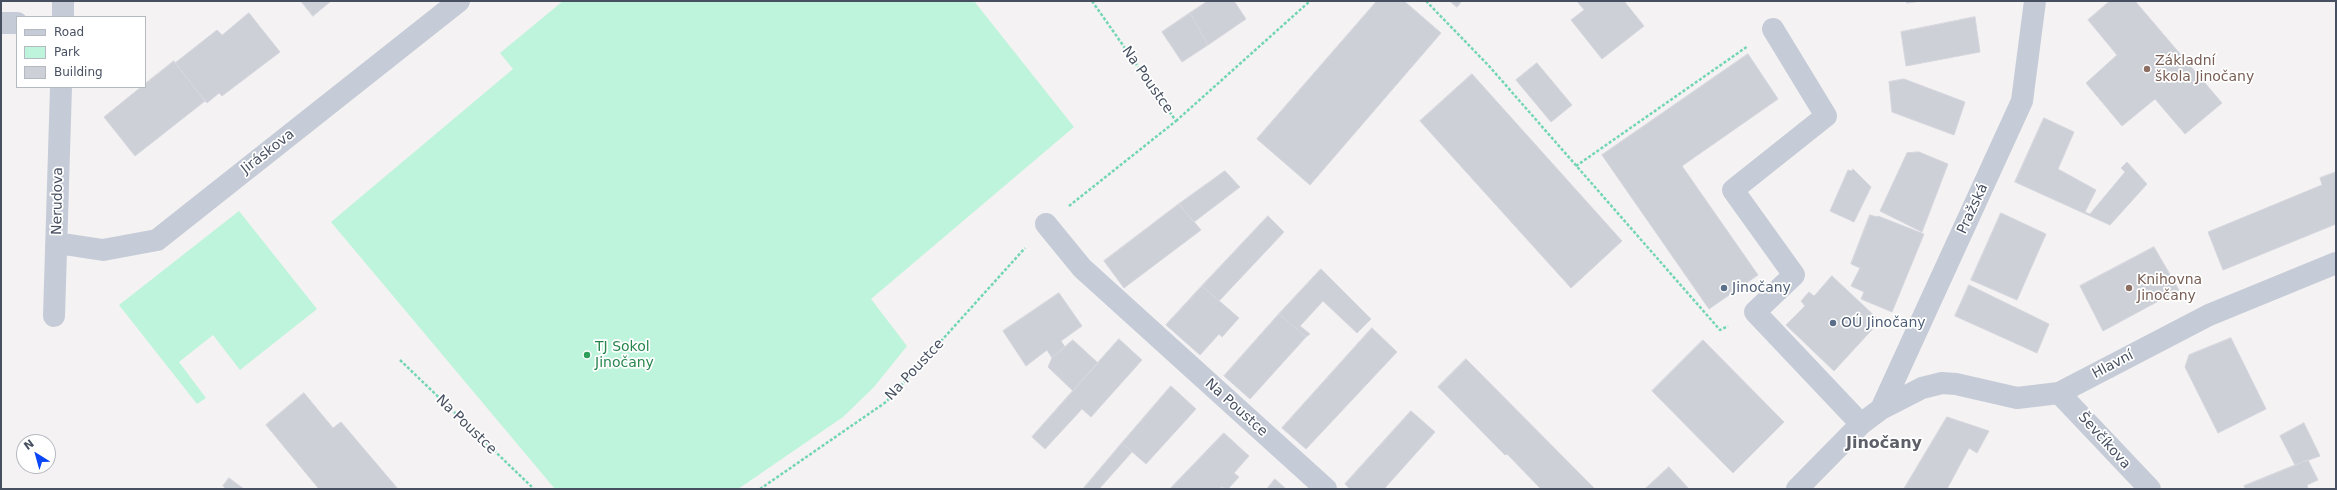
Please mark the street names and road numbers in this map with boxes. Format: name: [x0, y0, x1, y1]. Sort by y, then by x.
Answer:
street label: Na Poustce: [1118, 43, 1176, 117]
street label: Jiráskova: [238, 126, 298, 178]
street label: Nerudova: [49, 167, 67, 235]
street label: Pražská: [1954, 181, 1992, 237]
street label: Na Poustce: [882, 336, 948, 404]
street label: Hlavní: [2090, 347, 2136, 383]
street label: Na Poustce: [1201, 376, 1271, 440]
street label: Na Poustce: [432, 392, 500, 458]
street label: Ševčíkova: [2074, 409, 2134, 473]

